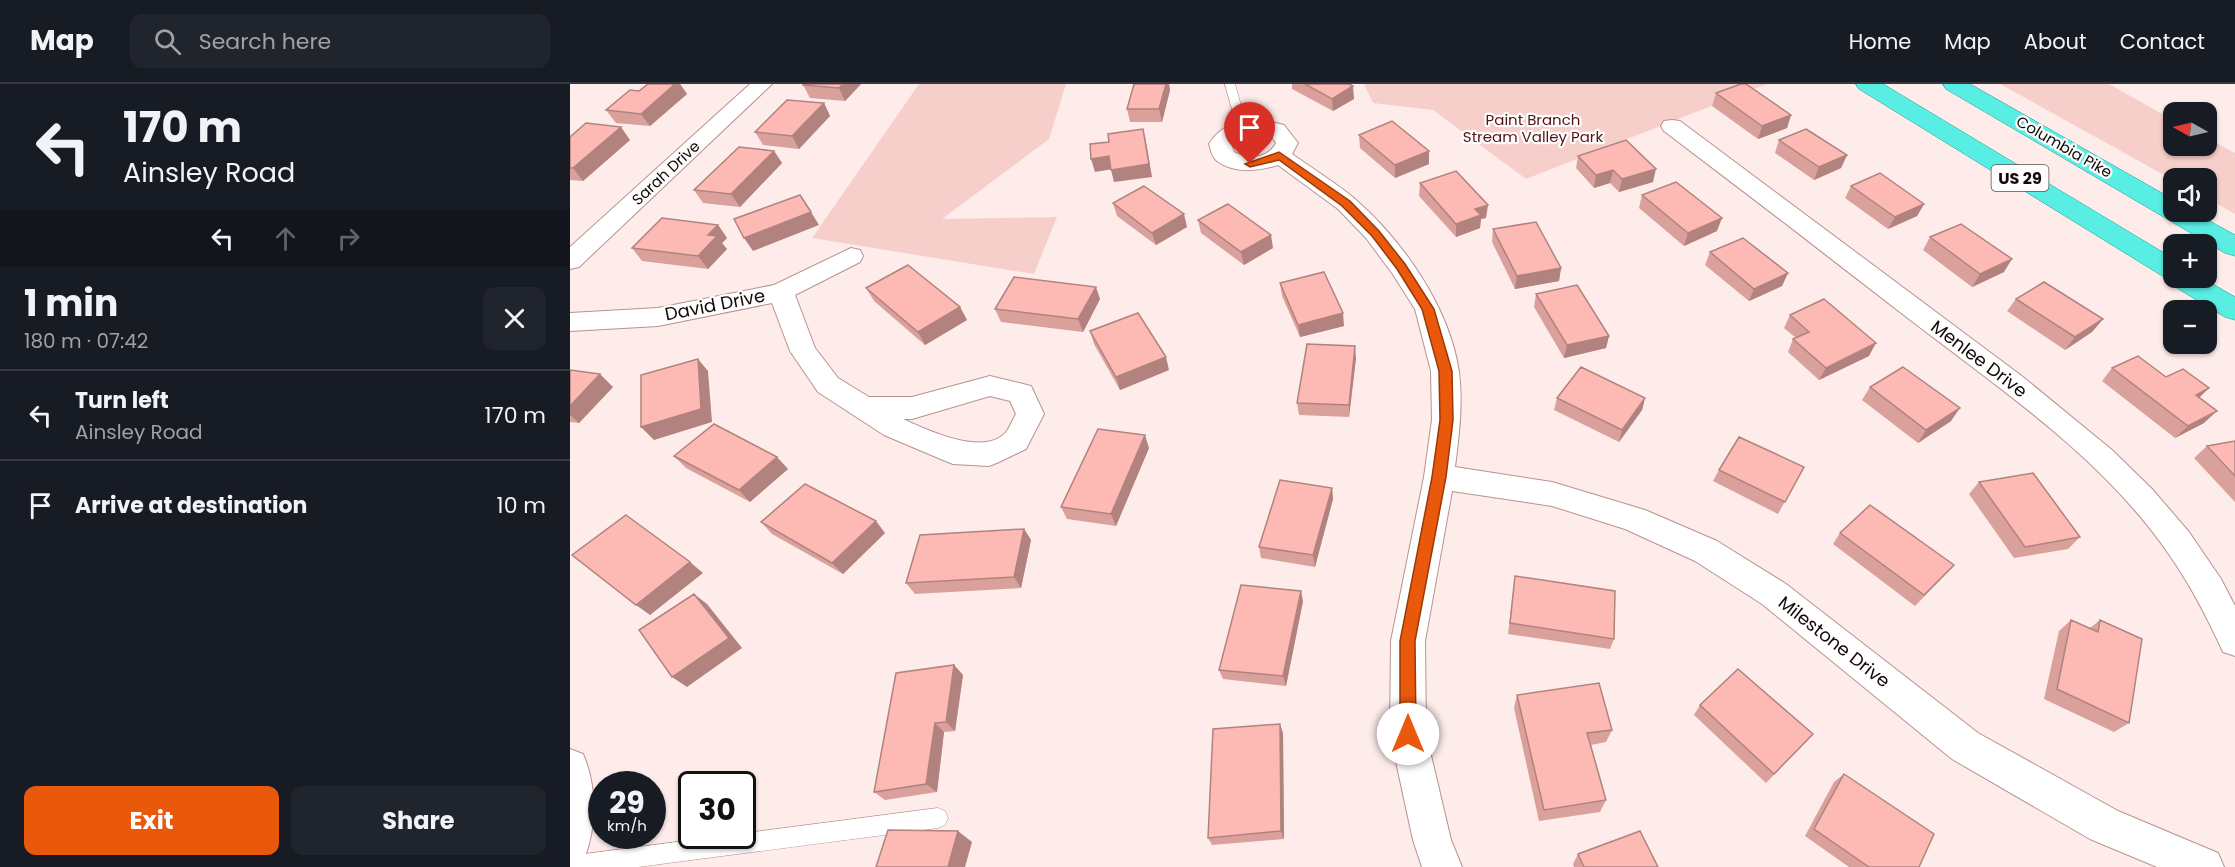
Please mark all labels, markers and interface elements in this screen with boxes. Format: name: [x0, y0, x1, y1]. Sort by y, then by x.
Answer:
search box: [130, 14, 550, 68]
text: Map: [30, 21, 94, 60]
icon: search: [151, 25, 184, 58]
text: Search here: [199, 26, 331, 57]
text: Home: [1849, 27, 1911, 56]
text: Map: [1944, 27, 1991, 56]
text: About: [2024, 27, 2087, 56]
text: Contact: [2120, 27, 2205, 56]
text: 170 m: [123, 98, 242, 157]
pin: [1224, 102, 1275, 164]
north arrow: [2163, 102, 2217, 156]
map controls: [2163, 102, 2217, 354]
icon: left: [24, 108, 102, 186]
park label: Paint Branch Stream Valley Park: [1463, 109, 1603, 147]
icon: arrive: [1233, 111, 1266, 144]
street label: Columbia Pike: [2013, 111, 2116, 182]
street label: Sarah Drive: [627, 136, 704, 210]
text: Ainsley Road: [123, 154, 295, 191]
road number: US 29: [1992, 165, 2048, 191]
button: sound: [2163, 168, 2217, 222]
icon: left: [206, 222, 239, 255]
icon: ahead: [269, 222, 302, 255]
icon: right: [332, 222, 365, 255]
button: +: [2163, 234, 2217, 288]
text: 1 min: [24, 278, 118, 329]
street label: David Drive: [663, 283, 767, 326]
button: close: [483, 287, 546, 350]
button: −: [2163, 300, 2217, 354]
street label: Menlee Drive: [1926, 314, 2033, 403]
text: 180 m · 07:42: [24, 327, 148, 355]
text: Turn left: [75, 385, 169, 416]
icon: left: [24, 399, 57, 432]
text: 170 m: [485, 400, 546, 431]
text: Ainsley Road: [75, 418, 203, 446]
icon: arrive: [24, 489, 57, 522]
text: Arrive at destination: [75, 490, 307, 521]
text: 10 m: [497, 490, 546, 521]
street label: Milestone Drive: [1773, 590, 1895, 693]
position arrow: [1376, 702, 1440, 766]
speed limit sign: 30: [678, 771, 756, 849]
text: 29: [609, 781, 645, 824]
button: Exit: [24, 786, 279, 855]
button: Share: [291, 786, 546, 855]
text: km/h: [607, 815, 647, 836]

